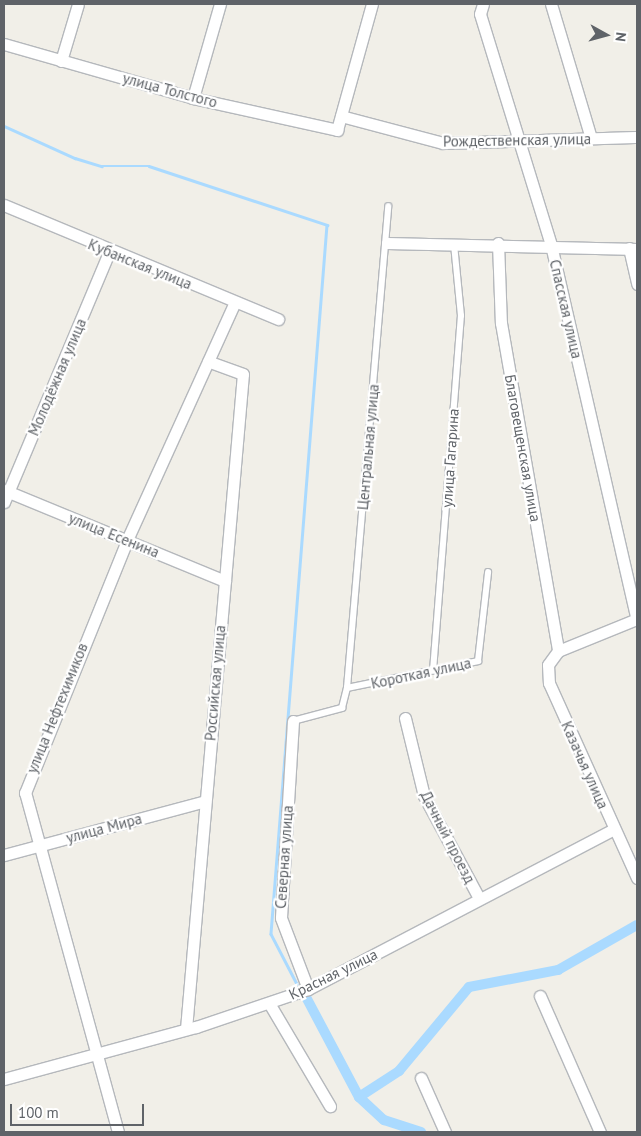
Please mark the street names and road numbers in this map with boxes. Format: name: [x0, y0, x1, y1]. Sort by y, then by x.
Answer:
street label: улица Толстого: [120, 69, 220, 111]
street label: Рождественская улица: [443, 130, 591, 150]
street label: Кубанская улица: [85, 235, 195, 293]
street label: Спасская улица: [546, 258, 586, 360]
street label: Молодёжная улица: [24, 316, 90, 438]
street label: Благовещенская улица: [501, 373, 545, 523]
street label: Центральная улица: [354, 383, 382, 511]
street label: улица Гагарина: [438, 408, 462, 508]
street label: улица Есенина: [66, 509, 162, 561]
street label: Российская улица: [201, 624, 229, 742]
street label: улица Нефтехимиков: [23, 640, 91, 776]
street label: Короткая улица: [369, 654, 473, 692]
street label: Казачья улица: [558, 718, 612, 812]
street label: Дачный проезд: [417, 788, 479, 886]
street label: Северная улица: [271, 805, 297, 909]
street label: улица Мира: [64, 809, 144, 847]
street label: Красная улица: [286, 945, 380, 1003]

